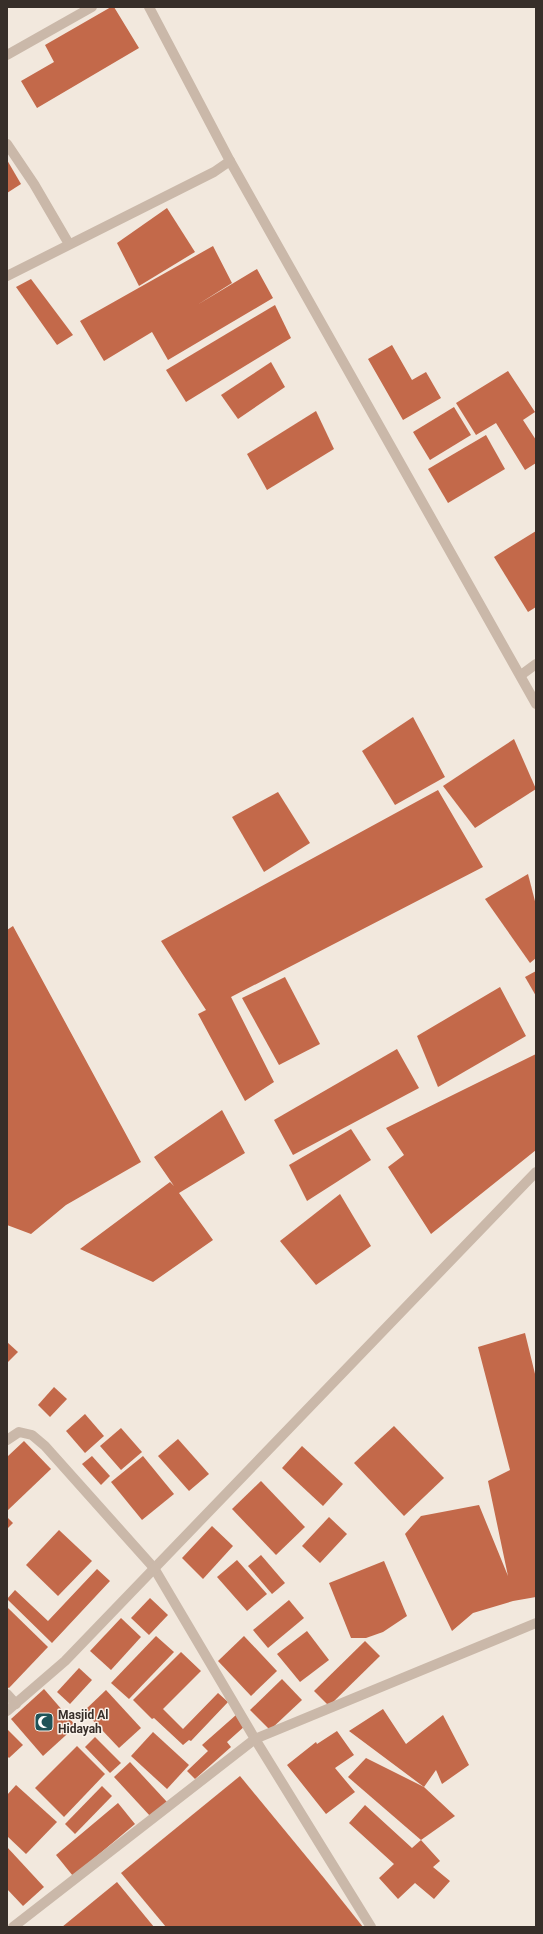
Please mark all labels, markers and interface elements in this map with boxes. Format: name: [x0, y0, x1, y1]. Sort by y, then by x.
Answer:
place label: Masjid Al Hidayah: [58, 1708, 108, 1736]
mosque icon: Masjid Al Hidayah: [33, 1711, 55, 1733]

